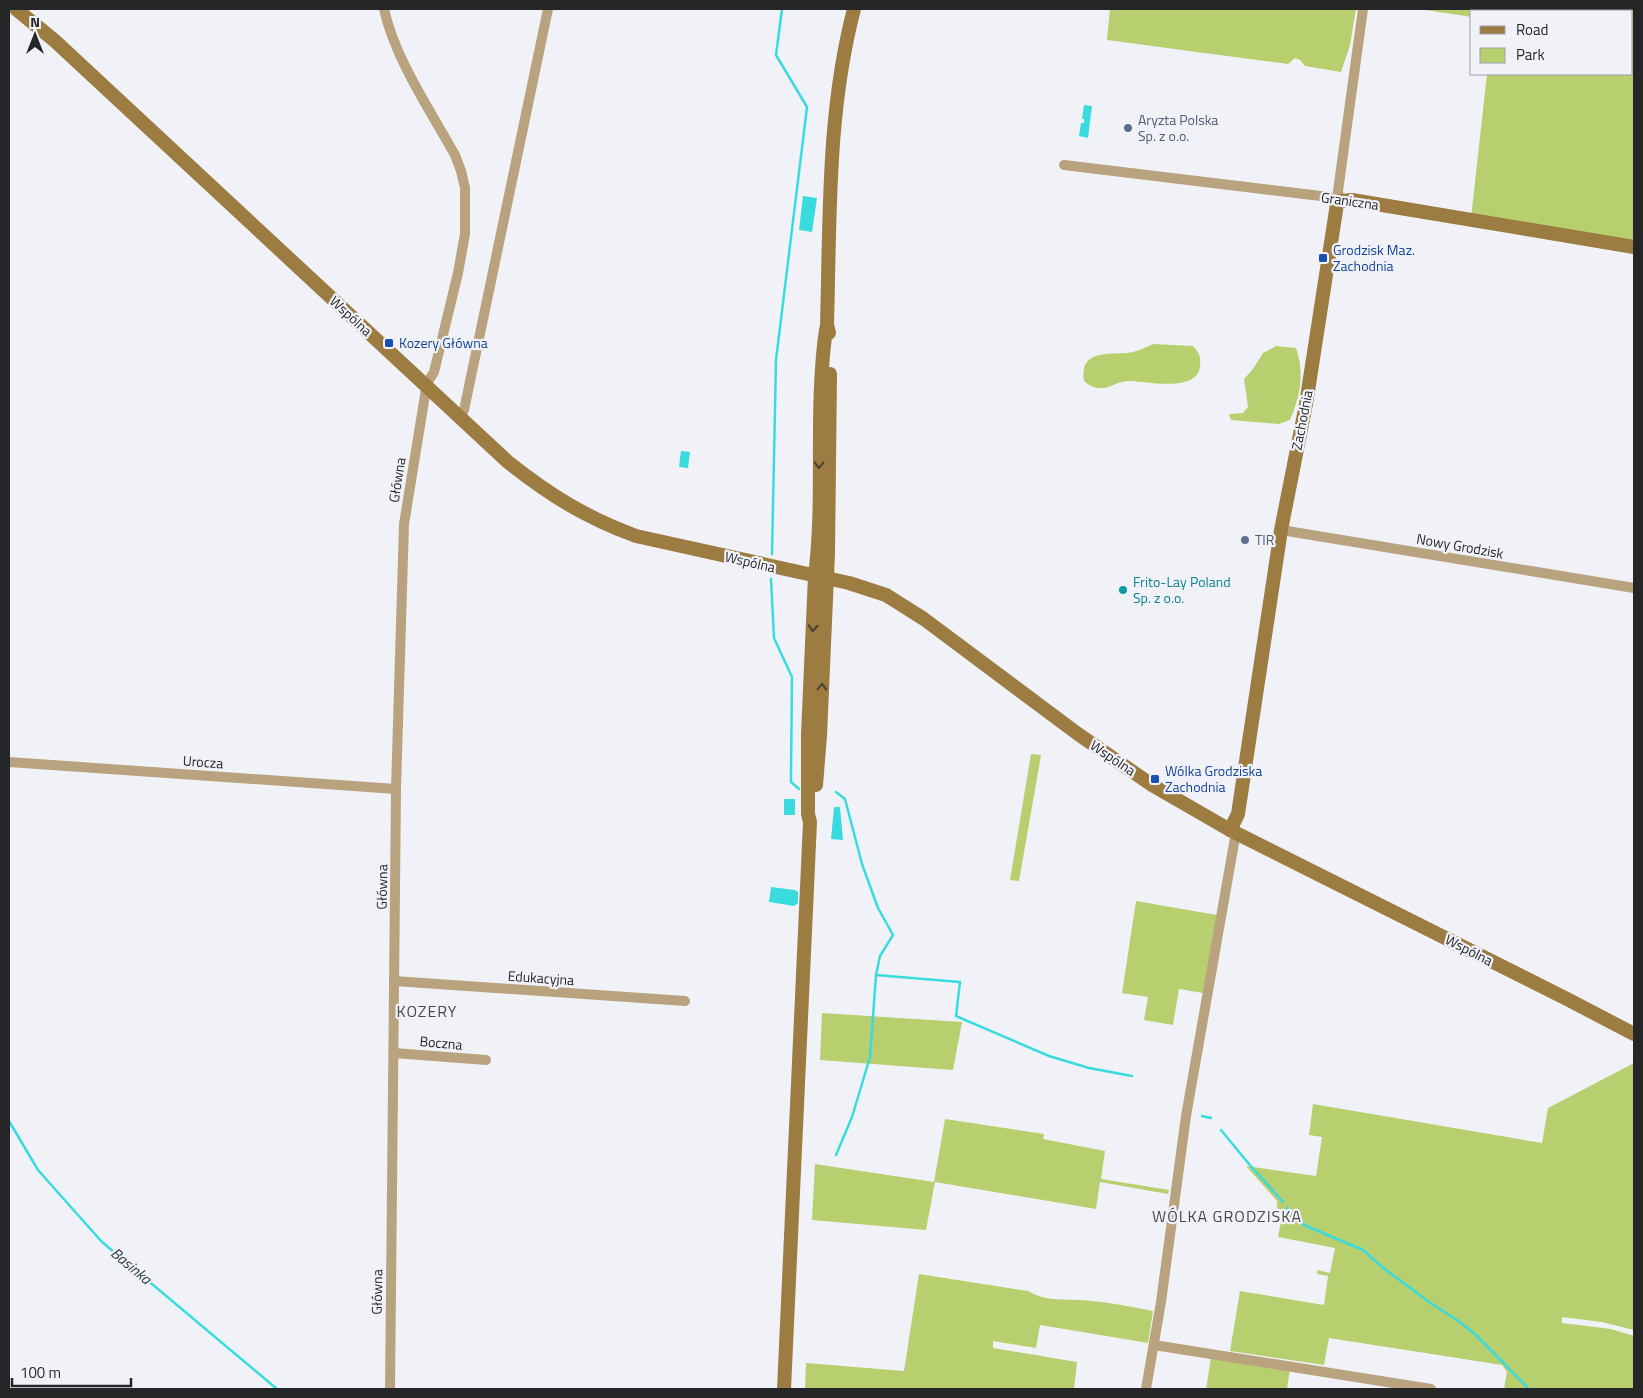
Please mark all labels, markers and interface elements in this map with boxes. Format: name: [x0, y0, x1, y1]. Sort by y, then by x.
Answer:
north arrow: [10, 10, 60, 60]
legend: [1470, 10, 1633, 75]
text: N: [30, 11, 40, 32]
text: Road: [1516, 18, 1548, 41]
text: Park: [1516, 43, 1545, 66]
place label: Aryzta Polska Sp. z o.o.: [1138, 109, 1218, 146]
marker: Aryzta Polska Sp. z o.o.: [1122, 122, 1134, 134]
street label: Graniczna: [1320, 186, 1380, 215]
place label: Grodzisk Maz. Zachodnia: [1333, 239, 1415, 276]
marker: Grodzisk Maz. Zachodnia: [1317, 252, 1329, 264]
street label: Wspólna: [325, 290, 377, 341]
place label: Kozery Główna: [399, 332, 488, 353]
marker: Kozery Główna: [383, 337, 395, 349]
street label: Zachodnia: [1285, 388, 1318, 452]
street label: Główna: [383, 456, 410, 504]
one-way arrow: [814, 462, 824, 470]
street label: Nowy Grodzisk: [1415, 528, 1506, 564]
place label: TIR: [1255, 529, 1274, 550]
marker: TIR: [1239, 534, 1251, 546]
street label: Wspólna: [723, 546, 777, 578]
place label: Frito-Lay Poland Sp. z o.o.: [1133, 571, 1231, 608]
marker: Frito-Lay Poland Sp. z o.o.: [1117, 584, 1129, 596]
one-way arrow: [808, 624, 818, 632]
one-way arrow: [817, 683, 828, 691]
street label: Wspólna: [1086, 735, 1140, 781]
street label: Urocza: [182, 750, 224, 773]
place label: Wólka Grodziska Zachodnia: [1165, 760, 1262, 797]
marker: Wólka Grodziska Zachodnia: [1149, 773, 1161, 785]
street label: Główna: [371, 864, 392, 910]
street label: Wspólna: [1442, 929, 1497, 971]
street label: Edukacyjna: [507, 965, 575, 990]
district label: KOZERY: [397, 999, 457, 1023]
street label: Boczna: [419, 1030, 463, 1055]
district label: WÓLKA GRODZISKA: [1152, 1204, 1302, 1228]
water label: Basinka: [106, 1242, 158, 1291]
street label: Główna: [366, 1269, 387, 1315]
scale bar: [12, 1356, 131, 1388]
text: 100 m: [20, 1361, 61, 1384]

